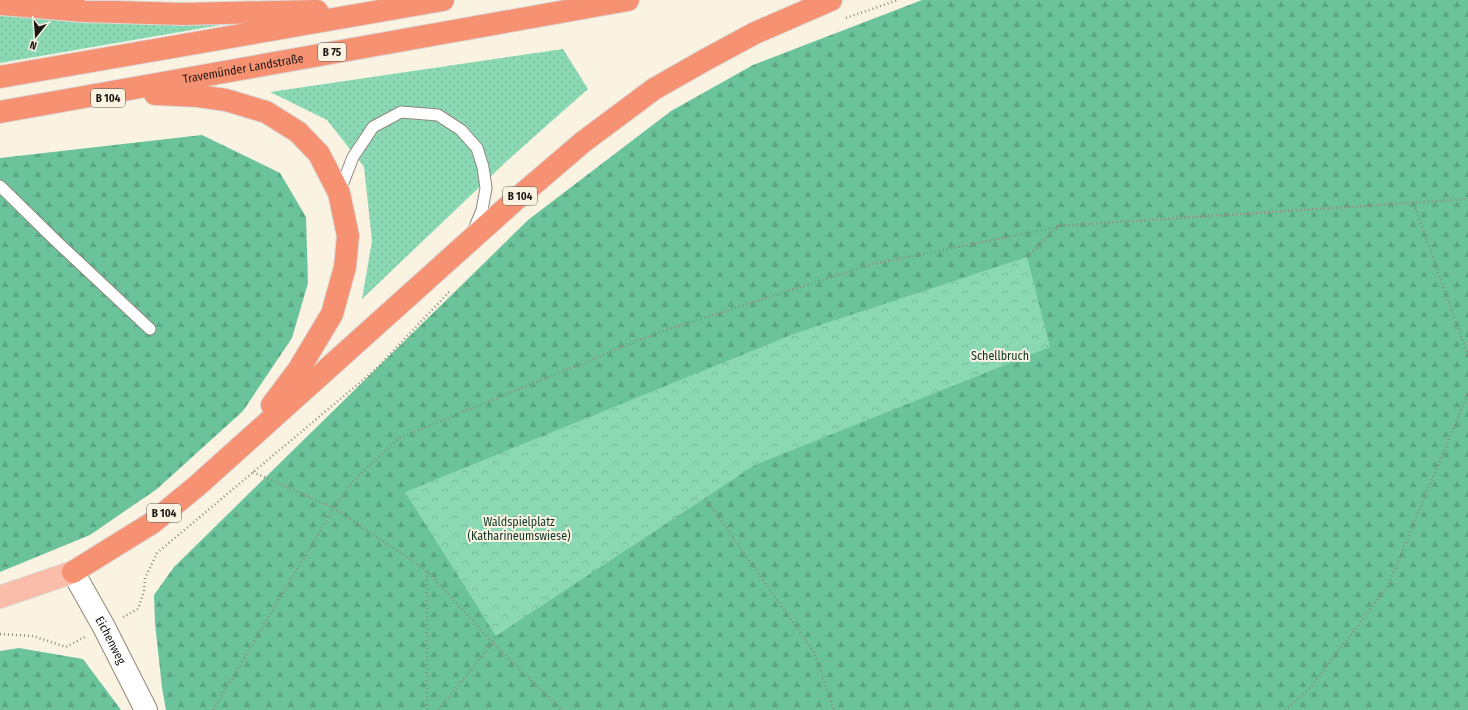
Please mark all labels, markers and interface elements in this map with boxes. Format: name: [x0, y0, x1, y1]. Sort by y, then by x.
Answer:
north arrow: [16, 16, 56, 56]
text: N: [28, 38, 38, 52]
road number: B 75: [318, 43, 346, 61]
street label: Travemünder Landstraße: [182, 51, 305, 86]
road number: B 104: [91, 89, 125, 107]
road number: B 104: [503, 187, 537, 205]
park label: Schellbruch: [971, 349, 1029, 363]
road number: B 104: [147, 504, 181, 522]
park label: Waldspielplatz (Katharineumswiese): [467, 515, 571, 543]
street label: Eichenweg: [92, 614, 129, 667]

